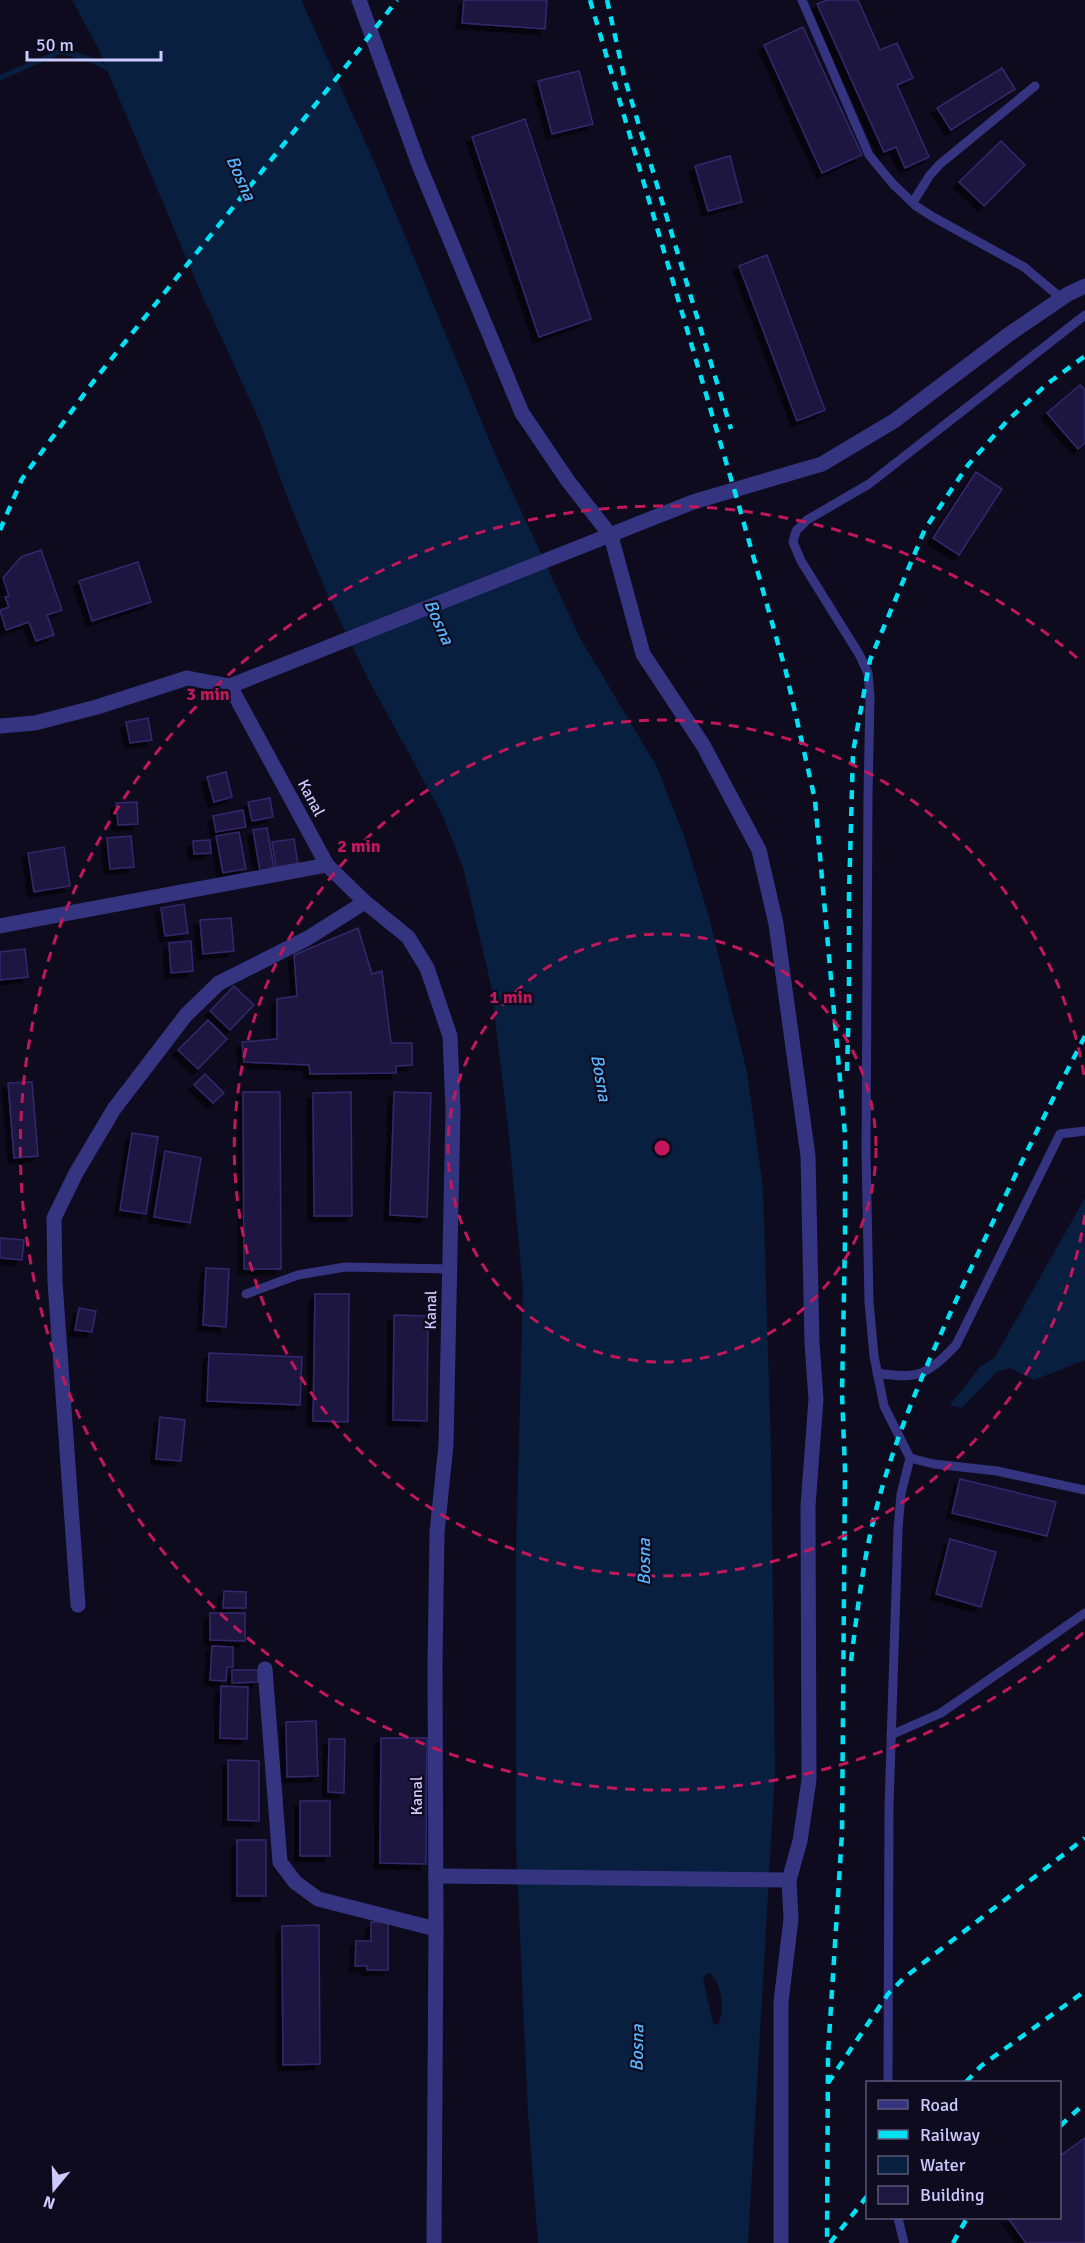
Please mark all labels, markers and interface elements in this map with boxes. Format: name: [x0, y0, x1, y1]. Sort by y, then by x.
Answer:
scale bar: [27, 24, 160, 62]
text: 50 m: [36, 34, 74, 56]
water label: Bosna: [221, 152, 261, 205]
water label: Bosna: [419, 596, 459, 649]
text: 3 min: [186, 683, 230, 705]
street label: Kanal: [293, 776, 329, 820]
text: 2 min: [337, 835, 381, 857]
text: 1 min: [489, 986, 533, 1008]
water label: Bosna: [586, 1053, 616, 1104]
centre of rings: [652, 1138, 672, 1158]
street label: Kanal: [421, 1290, 441, 1330]
water label: Bosna: [633, 1538, 655, 1586]
street label: Kanal: [407, 1776, 427, 1816]
water label: Bosna: [626, 2023, 648, 2072]
legend: [866, 2081, 1061, 2219]
text: Road: [920, 2094, 959, 2116]
text: Railway: [920, 2124, 981, 2146]
text: Water: [920, 2154, 966, 2176]
north arrow: [24, 2159, 84, 2219]
text: Building: [920, 2184, 984, 2206]
text: N: [41, 2191, 58, 2214]

